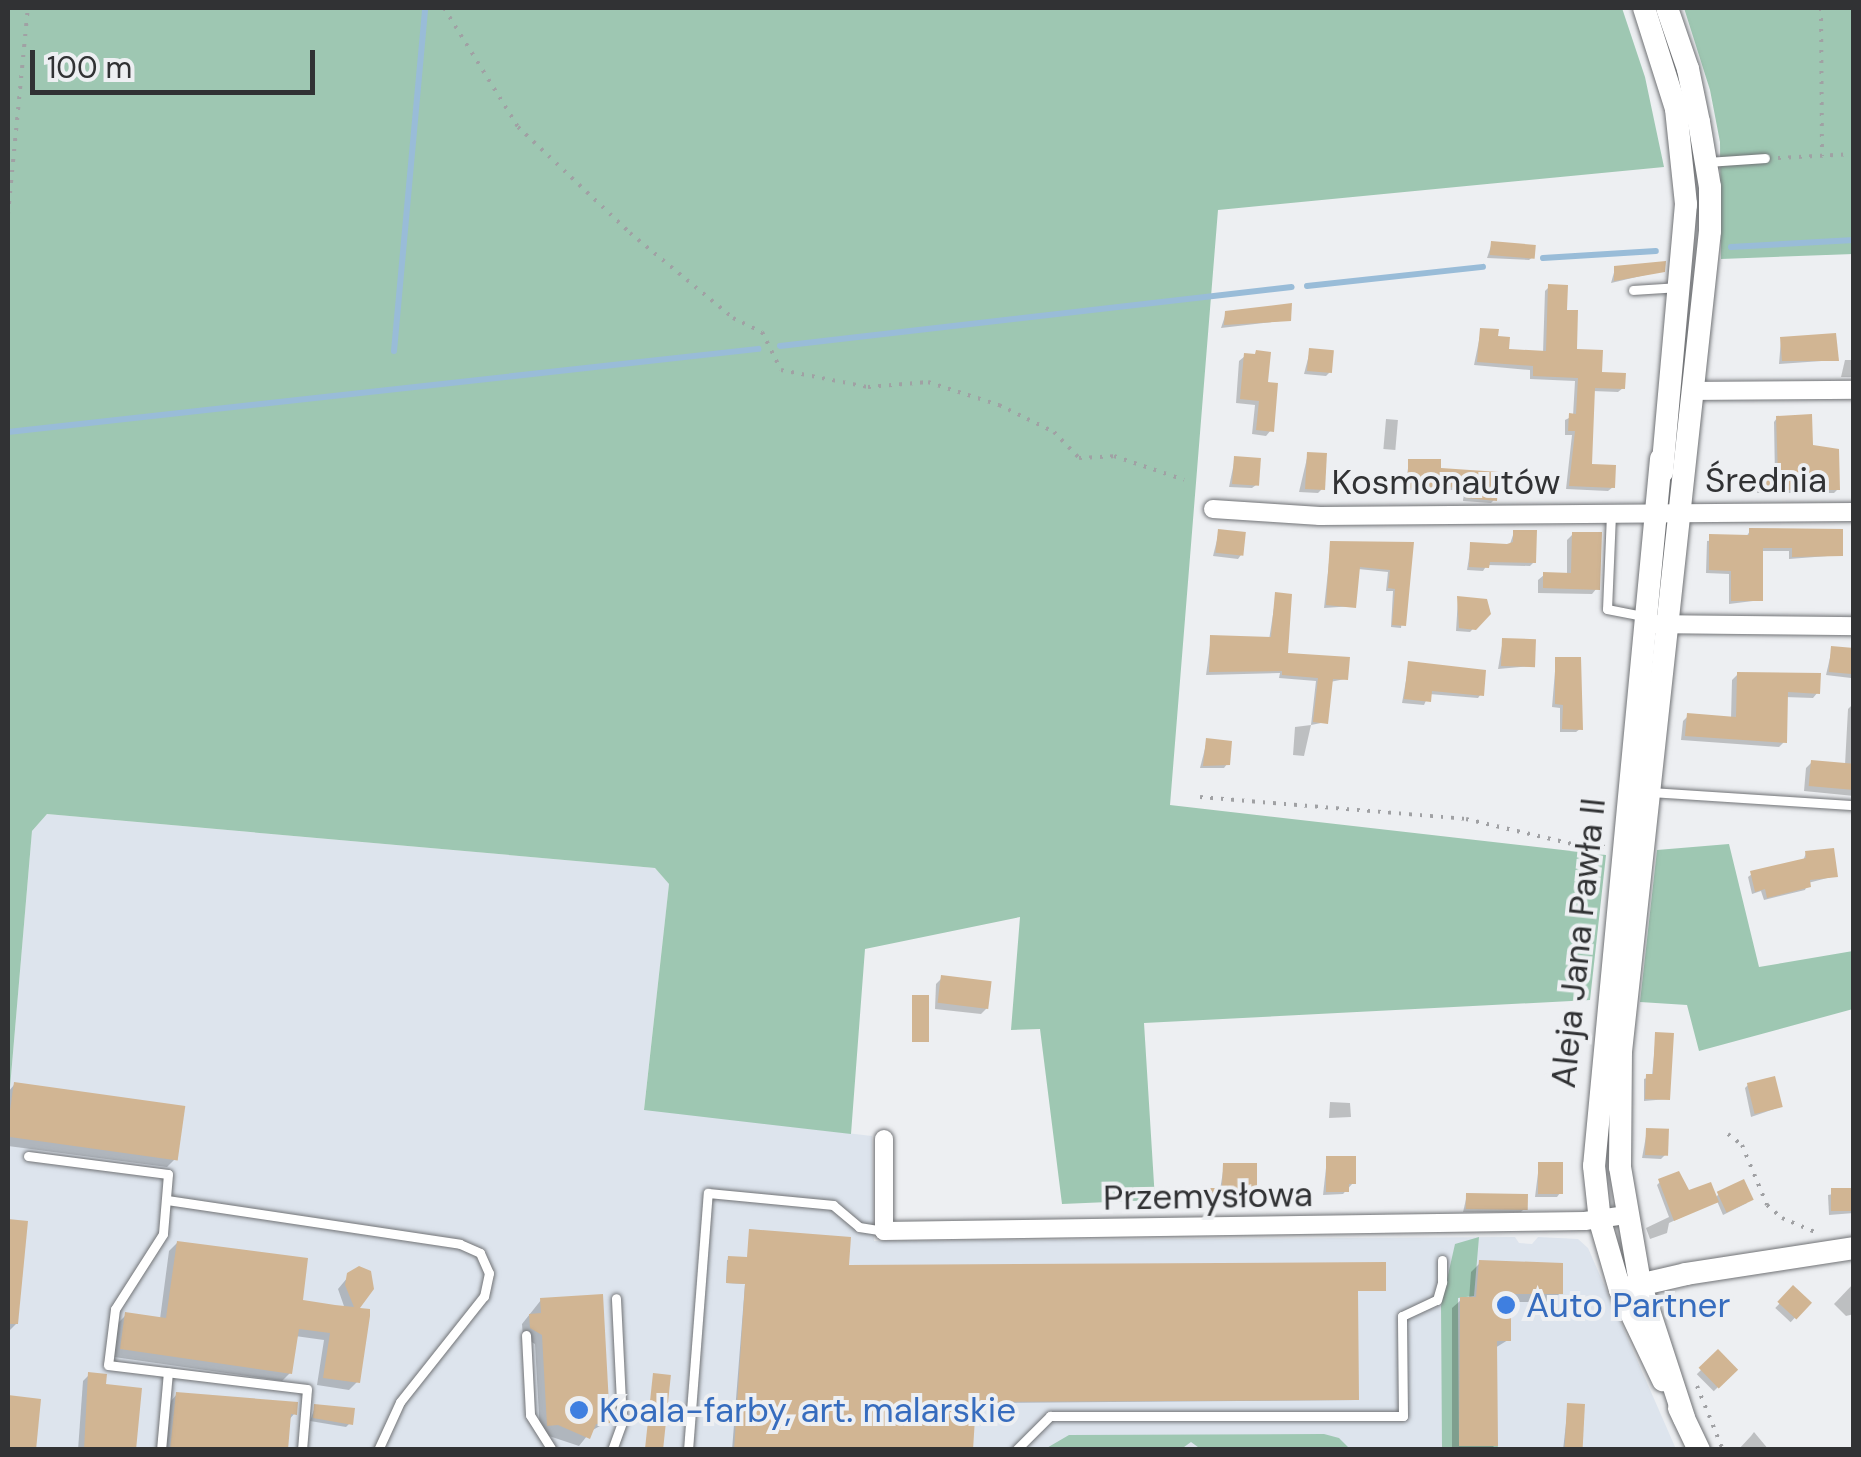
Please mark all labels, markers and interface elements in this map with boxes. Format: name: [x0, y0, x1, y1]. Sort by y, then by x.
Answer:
scale bar: [35, 30, 320, 92]
text: 100 m: [47, 48, 132, 87]
street label: Średnia: [1705, 459, 1827, 501]
street label: Kosmonautów: [1332, 461, 1560, 503]
street label: Aleja Jana Pawła II: [1542, 796, 1614, 1090]
street label: Przemysłowa: [1103, 1173, 1313, 1219]
place label: Auto Partner: [1526, 1284, 1730, 1326]
marker: Auto Partner: [1495, 1294, 1517, 1316]
place label: Koala-farby, art. malarskie: [599, 1389, 1016, 1431]
marker: Koala-farby, art. malarskie: [568, 1399, 590, 1421]

